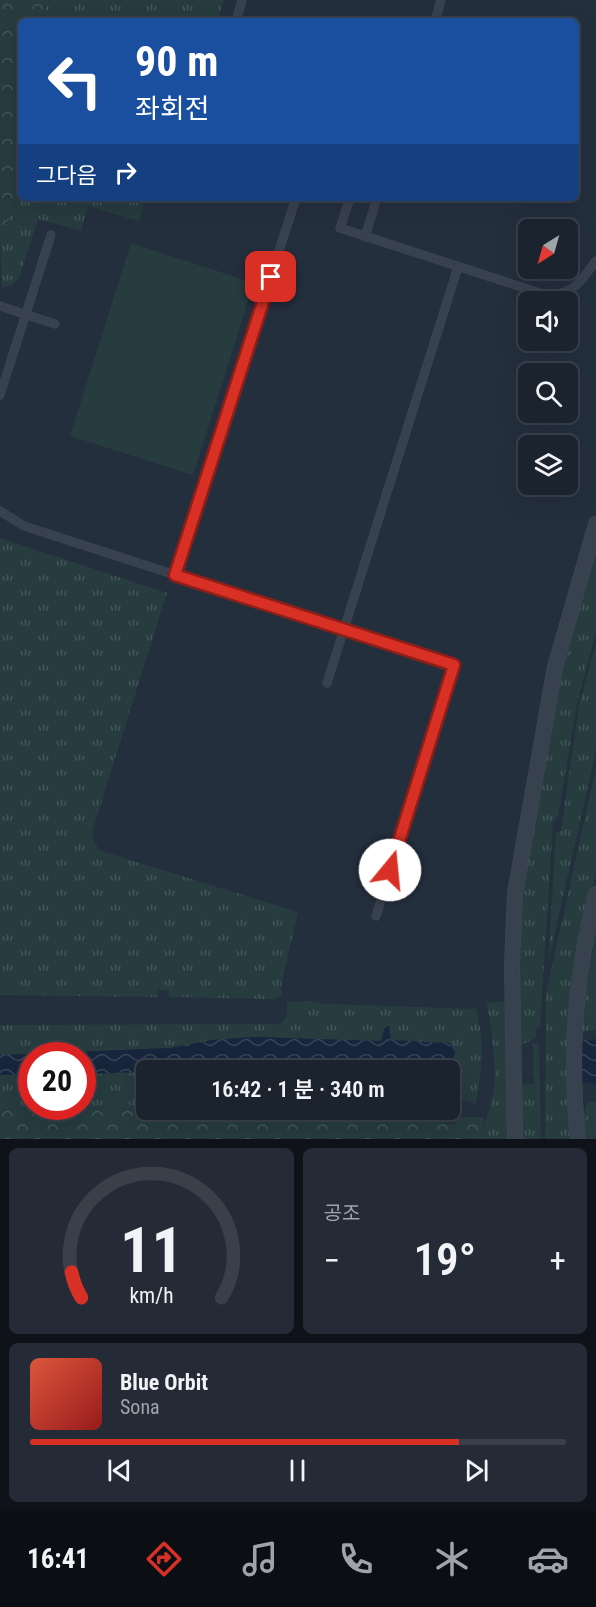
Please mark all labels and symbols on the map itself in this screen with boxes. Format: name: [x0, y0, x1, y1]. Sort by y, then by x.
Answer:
north arrow: [518, 219, 578, 279]
pin: [245, 251, 296, 302]
position arrow: [358, 838, 422, 902]
speed limit sign: 20: [18, 1042, 96, 1120]

